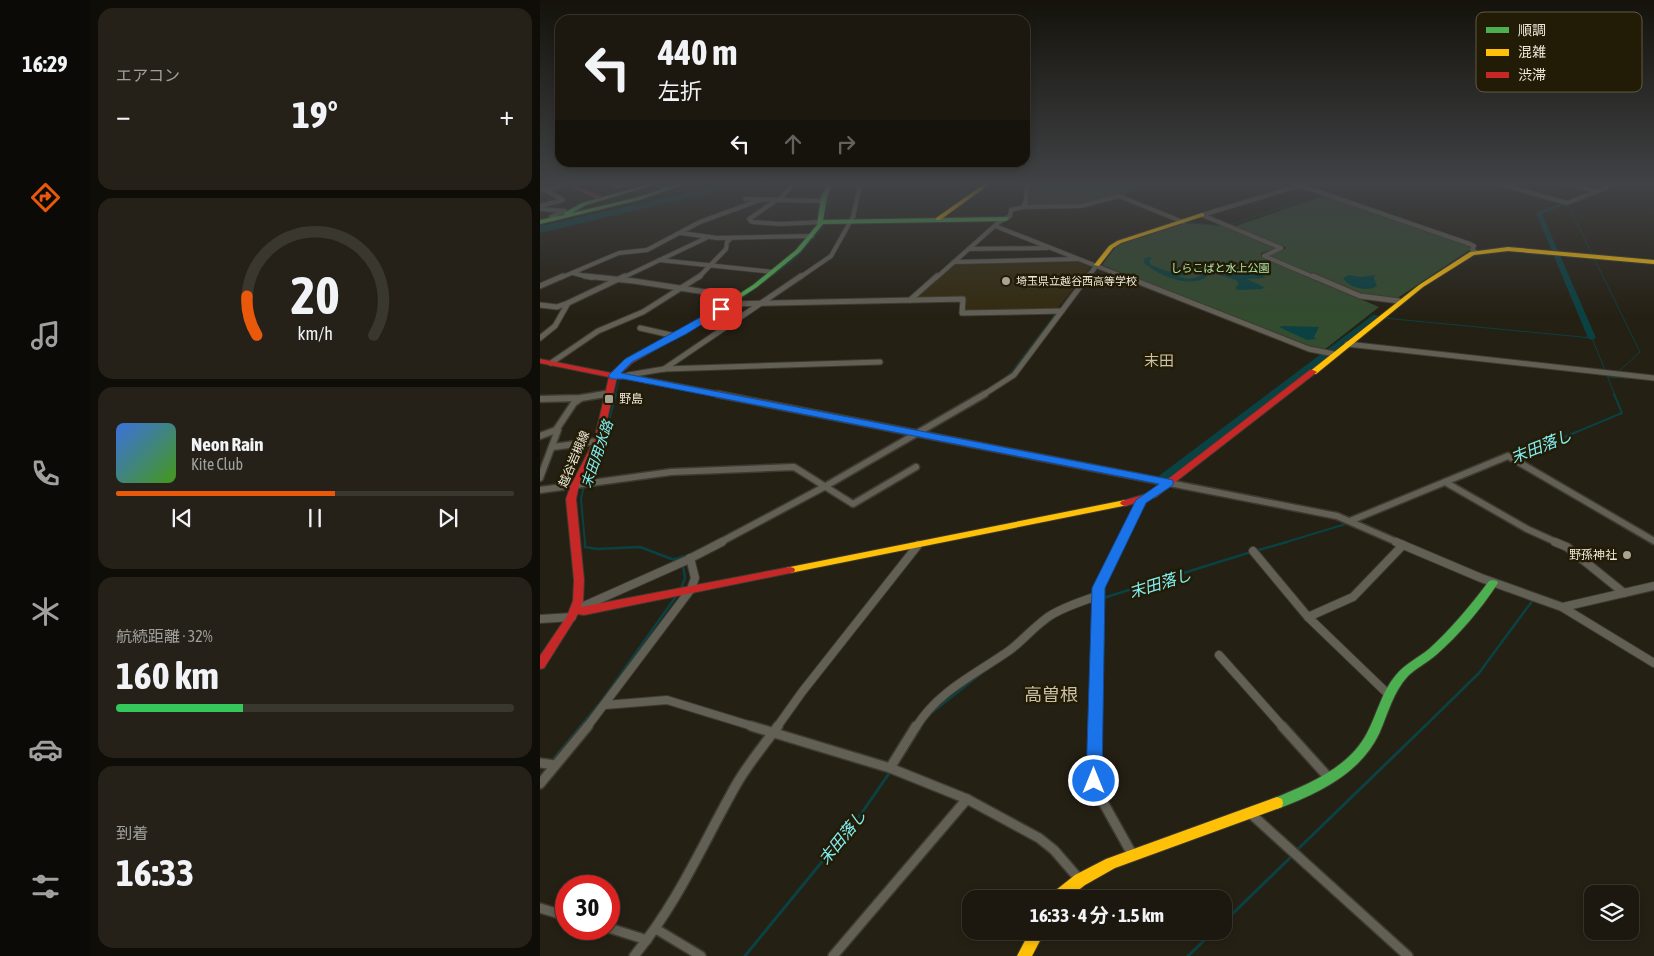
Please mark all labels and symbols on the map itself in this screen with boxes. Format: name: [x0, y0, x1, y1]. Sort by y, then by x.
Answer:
legend: [1476, 12, 1642, 92]
text: 順調: [1518, 22, 1546, 38]
text: 混雑: [1518, 44, 1546, 60]
text: 渋滞: [1518, 67, 1546, 83]
park label: しらこばと水上公園: [1171, 262, 1270, 274]
marker: 埼玉県立越谷西高等学校: [1000, 275, 1012, 287]
place label: 埼玉県立越谷西高等学校: [1016, 275, 1137, 287]
pin: [700, 288, 742, 330]
district label: 末田: [1144, 352, 1174, 369]
place label: 野島: [619, 392, 643, 406]
marker: 野島: [603, 393, 615, 405]
water label: 末田用水路: [578, 417, 616, 490]
water label: 末田落し: [1508, 426, 1574, 466]
street label: 越谷岩槻線: [556, 429, 592, 489]
place label: 野孫神社: [1569, 548, 1617, 562]
marker: 野孫神社: [1621, 549, 1633, 561]
water label: 末田落し: [1127, 565, 1193, 601]
district label: 高曽根: [1024, 684, 1078, 705]
position arrow: [1067, 754, 1119, 806]
water label: 末田落し: [815, 806, 869, 868]
speed limit sign: 30: [555, 875, 620, 940]

